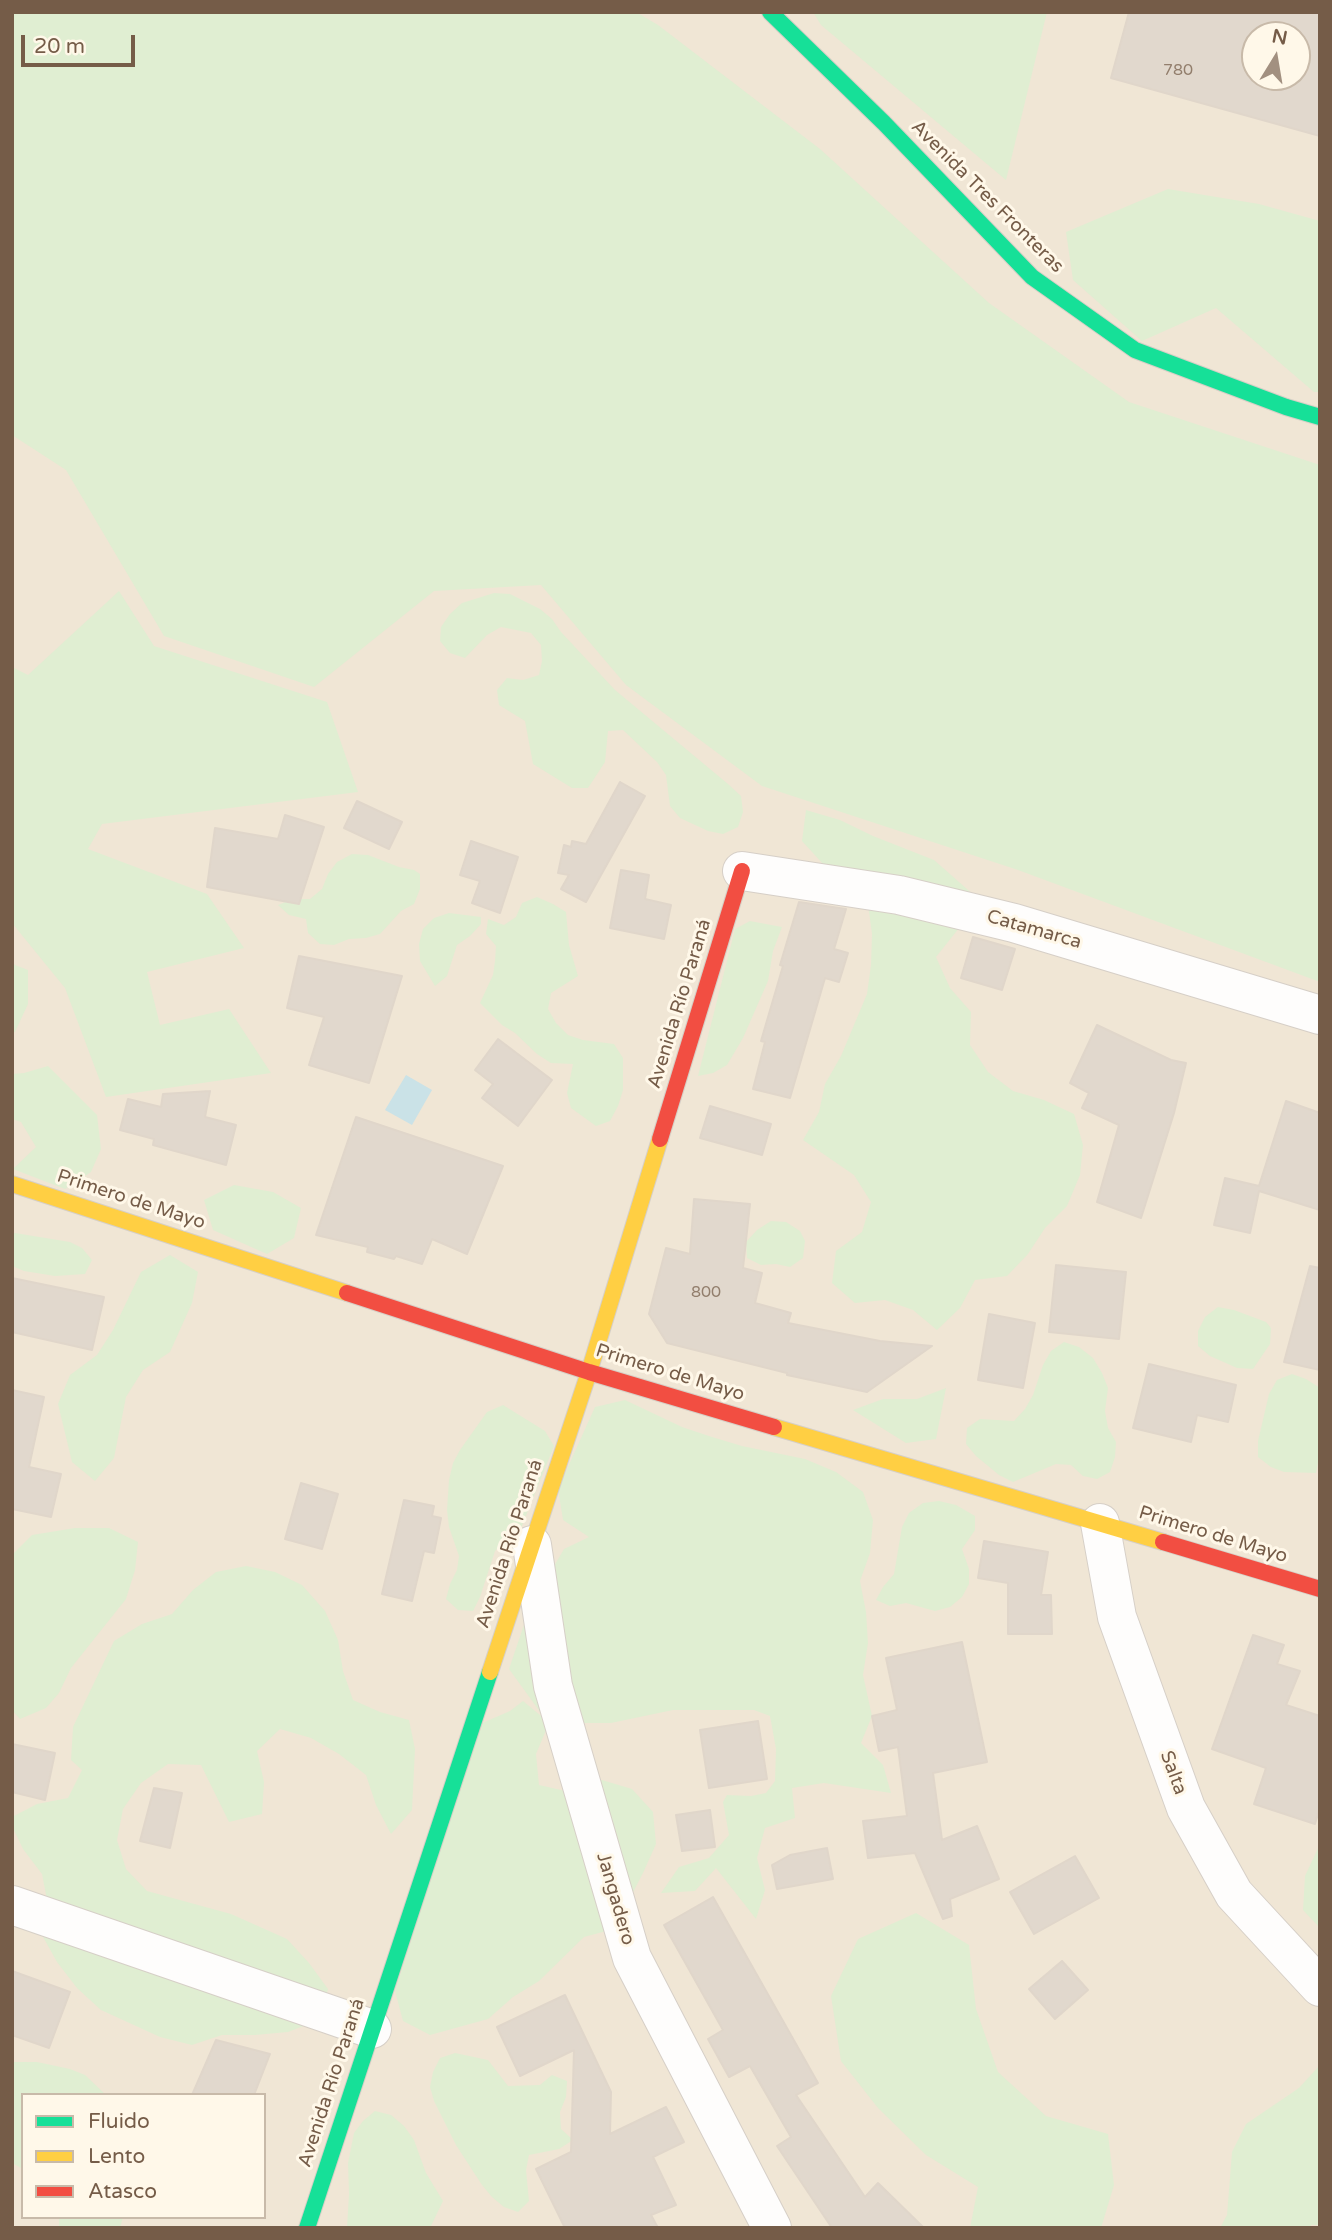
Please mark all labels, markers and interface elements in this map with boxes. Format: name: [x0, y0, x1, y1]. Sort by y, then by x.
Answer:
scale bar: [24, 21, 138, 65]
north arrow: [1241, 21, 1311, 91]
text: N: [1270, 25, 1289, 50]
text: 20 m: [34, 34, 85, 59]
house number: 780: [1163, 61, 1193, 81]
street label: Avenida Tres Fronteras: [906, 116, 1068, 278]
street label: Catamarca: [984, 906, 1084, 954]
street label: Avenida Río Paraná: [643, 917, 717, 1091]
street label: Primero de Mayo: [54, 1165, 208, 1235]
house number: 800: [691, 1283, 721, 1303]
street label: Primero de Mayo: [593, 1340, 747, 1406]
street label: Avenida Río Paraná: [472, 1457, 548, 1631]
street label: Primero de Mayo: [1136, 1502, 1290, 1568]
street label: Salta: [1155, 1748, 1191, 1798]
street label: Jangadero: [591, 1850, 639, 1948]
street label: Avenida Río Paraná: [294, 1996, 370, 2170]
legend: [21, 2093, 266, 2219]
text: Fluido: [88, 2109, 150, 2134]
text: Lento: [88, 2144, 145, 2169]
text: Atasco: [88, 2179, 157, 2204]

